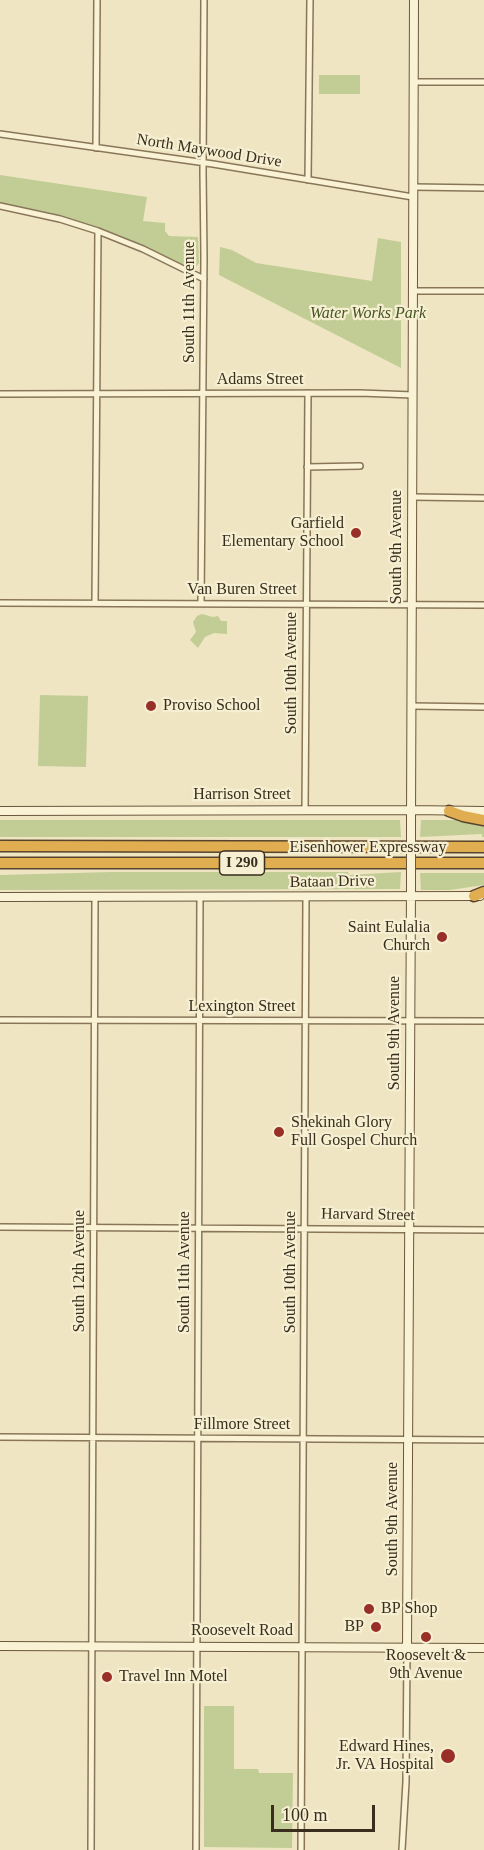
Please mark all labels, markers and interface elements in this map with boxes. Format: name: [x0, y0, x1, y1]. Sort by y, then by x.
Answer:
street label: North Maywood Drive: [135, 130, 283, 172]
street label: South 11th Avenue: [180, 241, 200, 363]
park label: Water Works Park: [310, 304, 426, 324]
street label: Adams Street: [217, 370, 303, 390]
street label: South 9th Avenue: [387, 490, 407, 604]
place label: Garfield Elementary School: [222, 514, 344, 552]
marker: Garfield Elementary School: [349, 526, 363, 540]
street label: Van Buren Street: [187, 580, 297, 600]
street label: South 10th Avenue: [282, 612, 302, 734]
place label: Proviso School: [163, 696, 260, 716]
marker: Proviso School: [144, 699, 158, 713]
street label: Harrison Street: [193, 785, 291, 805]
street label: Eisenhower Expressway: [290, 838, 446, 858]
road number: I 290: [220, 851, 264, 875]
street label: Bataan Drive: [289, 872, 375, 892]
place label: Saint Eulalia Church: [348, 918, 430, 956]
marker: Saint Eulalia Church: [435, 930, 449, 944]
street label: South 9th Avenue: [385, 976, 405, 1090]
street label: Lexington Street: [188, 997, 296, 1017]
place label: Shekinah Glory Full Gospel Church: [291, 1113, 417, 1151]
marker: Shekinah Glory Full Gospel Church: [272, 1125, 286, 1139]
street label: Harvard Street: [321, 1205, 415, 1225]
street label: South 12th Avenue: [70, 1210, 90, 1332]
street label: South 11th Avenue: [175, 1211, 195, 1333]
street label: South 10th Avenue: [281, 1211, 301, 1333]
street label: Fillmore Street: [194, 1415, 290, 1435]
street label: South 9th Avenue: [383, 1462, 403, 1576]
place label: BP Shop: [381, 1599, 437, 1619]
marker: BP Shop: [362, 1602, 376, 1616]
place label: BP: [344, 1617, 364, 1637]
marker: BP: [369, 1620, 383, 1634]
street label: Roosevelt Road: [191, 1621, 293, 1641]
marker: Roosevelt & 9th Avenue: [419, 1630, 433, 1644]
place label: Roosevelt & 9th Avenue: [386, 1646, 466, 1684]
place label: Travel Inn Motel: [119, 1667, 228, 1687]
marker: Travel Inn Motel: [100, 1670, 114, 1684]
place label: Edward Hines, Jr. VA Hospital: [336, 1737, 434, 1775]
marker: Edward Hines, Jr. VA Hospital: [439, 1747, 457, 1765]
scale bar: [274, 1793, 378, 1831]
text: 100 m: [282, 1805, 328, 1825]

